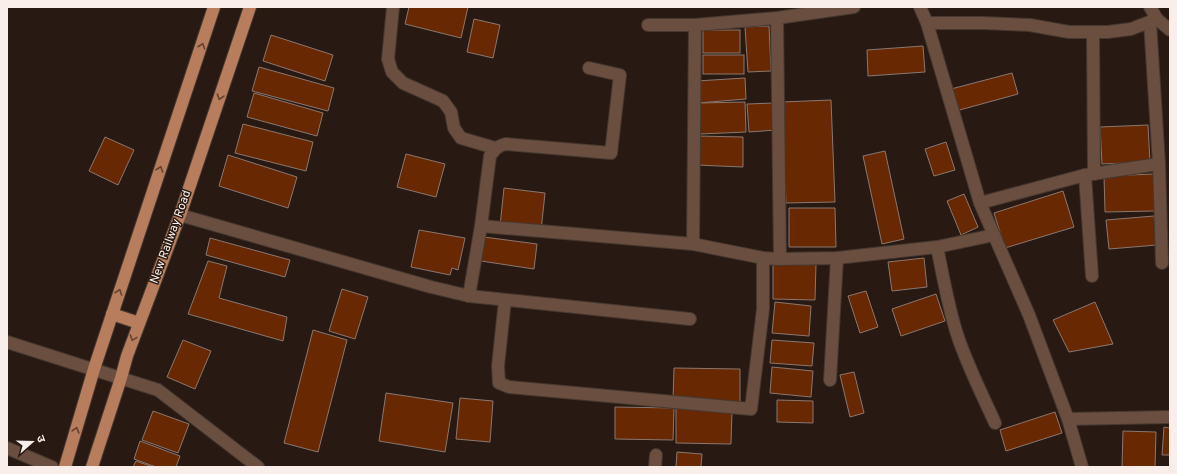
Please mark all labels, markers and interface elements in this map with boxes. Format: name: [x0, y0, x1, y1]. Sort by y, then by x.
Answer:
one-way arrow: [197, 42, 206, 49]
one-way arrow: [216, 94, 225, 101]
one-way arrow: [156, 166, 164, 173]
street label: New Railway Road: [147, 188, 195, 286]
one-way arrow: [114, 289, 123, 296]
one-way arrow: [130, 334, 138, 341]
north arrow: [12, 422, 52, 462]
one-way arrow: [71, 426, 80, 433]
text: उ: [33, 434, 48, 445]

